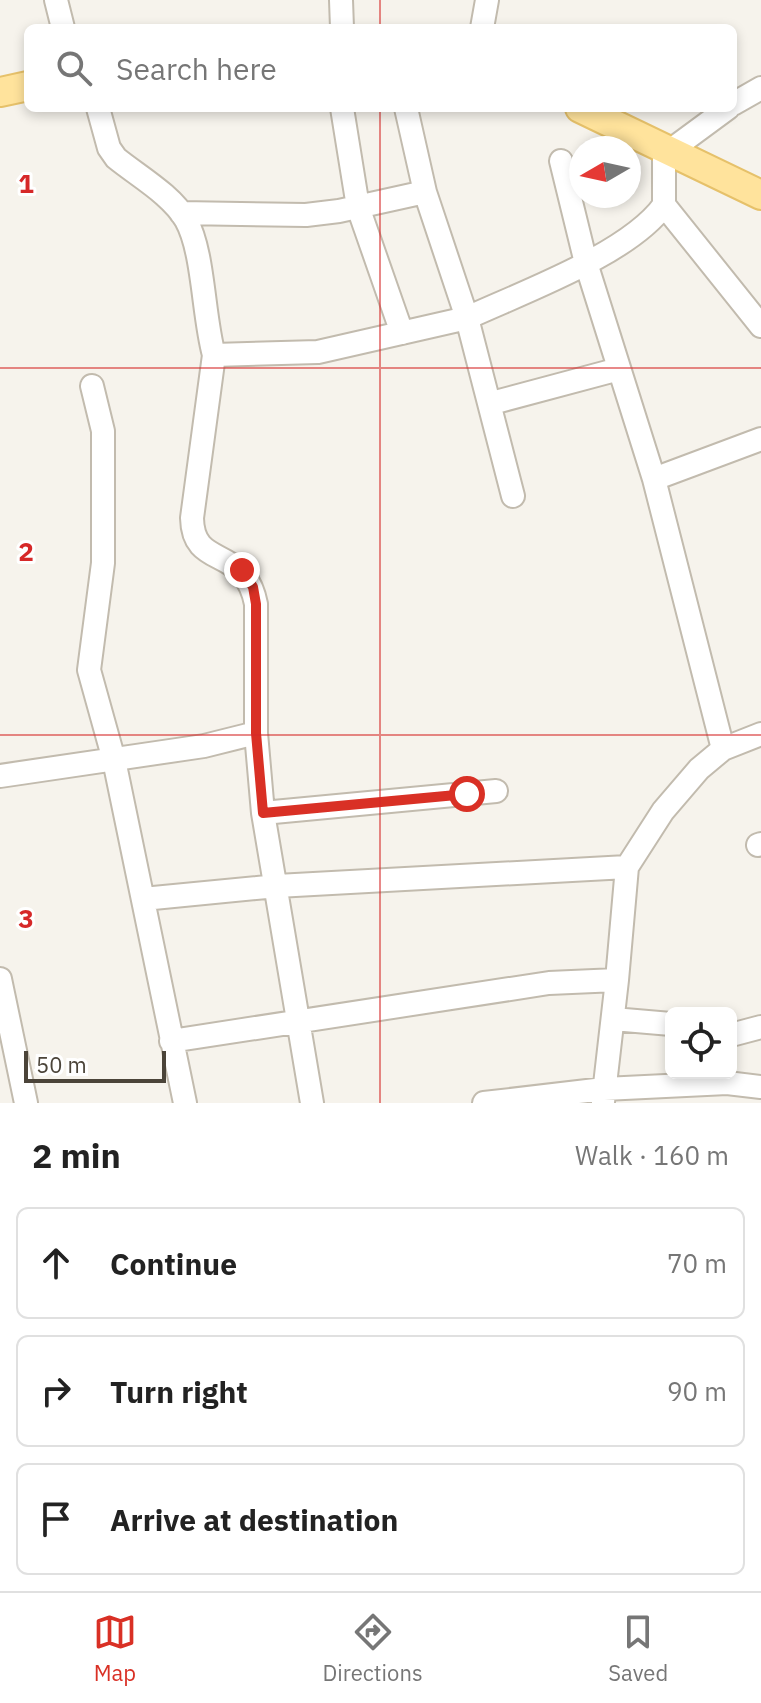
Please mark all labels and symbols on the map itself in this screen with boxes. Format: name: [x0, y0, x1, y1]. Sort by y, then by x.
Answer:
north arrow: [569, 136, 641, 208]
text: 1: [18, 166, 34, 200]
text: 2: [18, 534, 34, 568]
route end: [224, 552, 260, 588]
route start: [449, 776, 485, 812]
text: 3: [18, 901, 34, 935]
scale bar: [24, 1047, 166, 1083]

